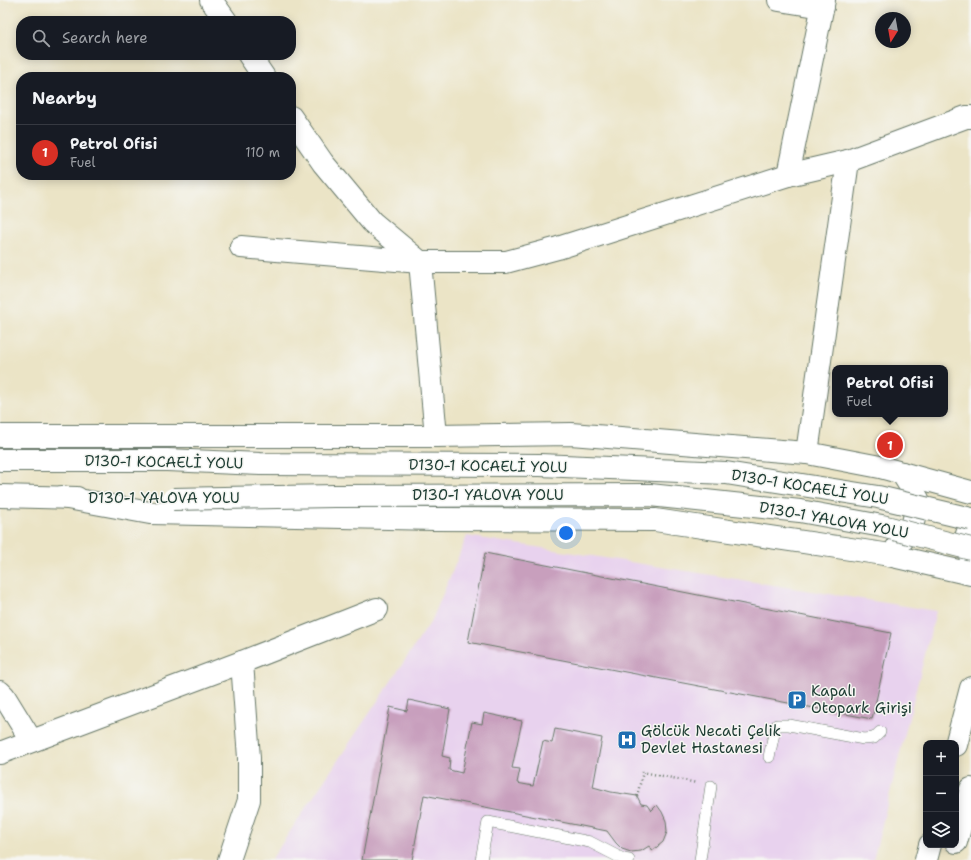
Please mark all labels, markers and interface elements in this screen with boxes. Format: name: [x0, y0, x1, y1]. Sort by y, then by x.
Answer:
north arrow: [875, 12, 911, 48]
search box: [16, 16, 296, 60]
icon: search: [30, 27, 52, 49]
text: Search here: [62, 28, 148, 48]
text: Nearby: [32, 87, 97, 109]
text: Petrol Ofisi: [70, 134, 157, 154]
text: 1: [42, 144, 48, 161]
text: 110 m: [245, 144, 280, 161]
text: Fuel: [70, 154, 95, 171]
popup: [832, 365, 948, 417]
text: Petrol Ofisi: [846, 373, 934, 393]
text: Fuel: [846, 393, 872, 410]
pin: 1: [877, 430, 903, 460]
street label: D130-1 KOCAELİ YOLU: [84, 451, 244, 473]
street label: D130-1 KOCAELİ YOLU: [408, 455, 568, 477]
street label: D130-1 KOCAELİ YOLU: [730, 465, 890, 509]
street label: D130-1 YALOVA YOLU: [412, 485, 564, 505]
street label: D130-1 YALOVA YOLU: [88, 488, 240, 508]
street label: D130-1 YALOVA YOLU: [758, 497, 910, 543]
your location: [556, 523, 576, 543]
place label: Kapalı Otopark Girişi: [811, 681, 912, 718]
parking icon: Kapalı Otopark Girişi: [786, 689, 808, 711]
place label: Gölcük Necati Çelik Devlet Hastanesi: [641, 721, 781, 758]
hospital icon: Gölcük Necati Çelik Devlet Hastanesi: [616, 729, 638, 751]
map controls: [923, 740, 959, 848]
button: +: [923, 740, 959, 776]
button: −: [923, 776, 959, 812]
button: layers: [923, 812, 959, 848]

